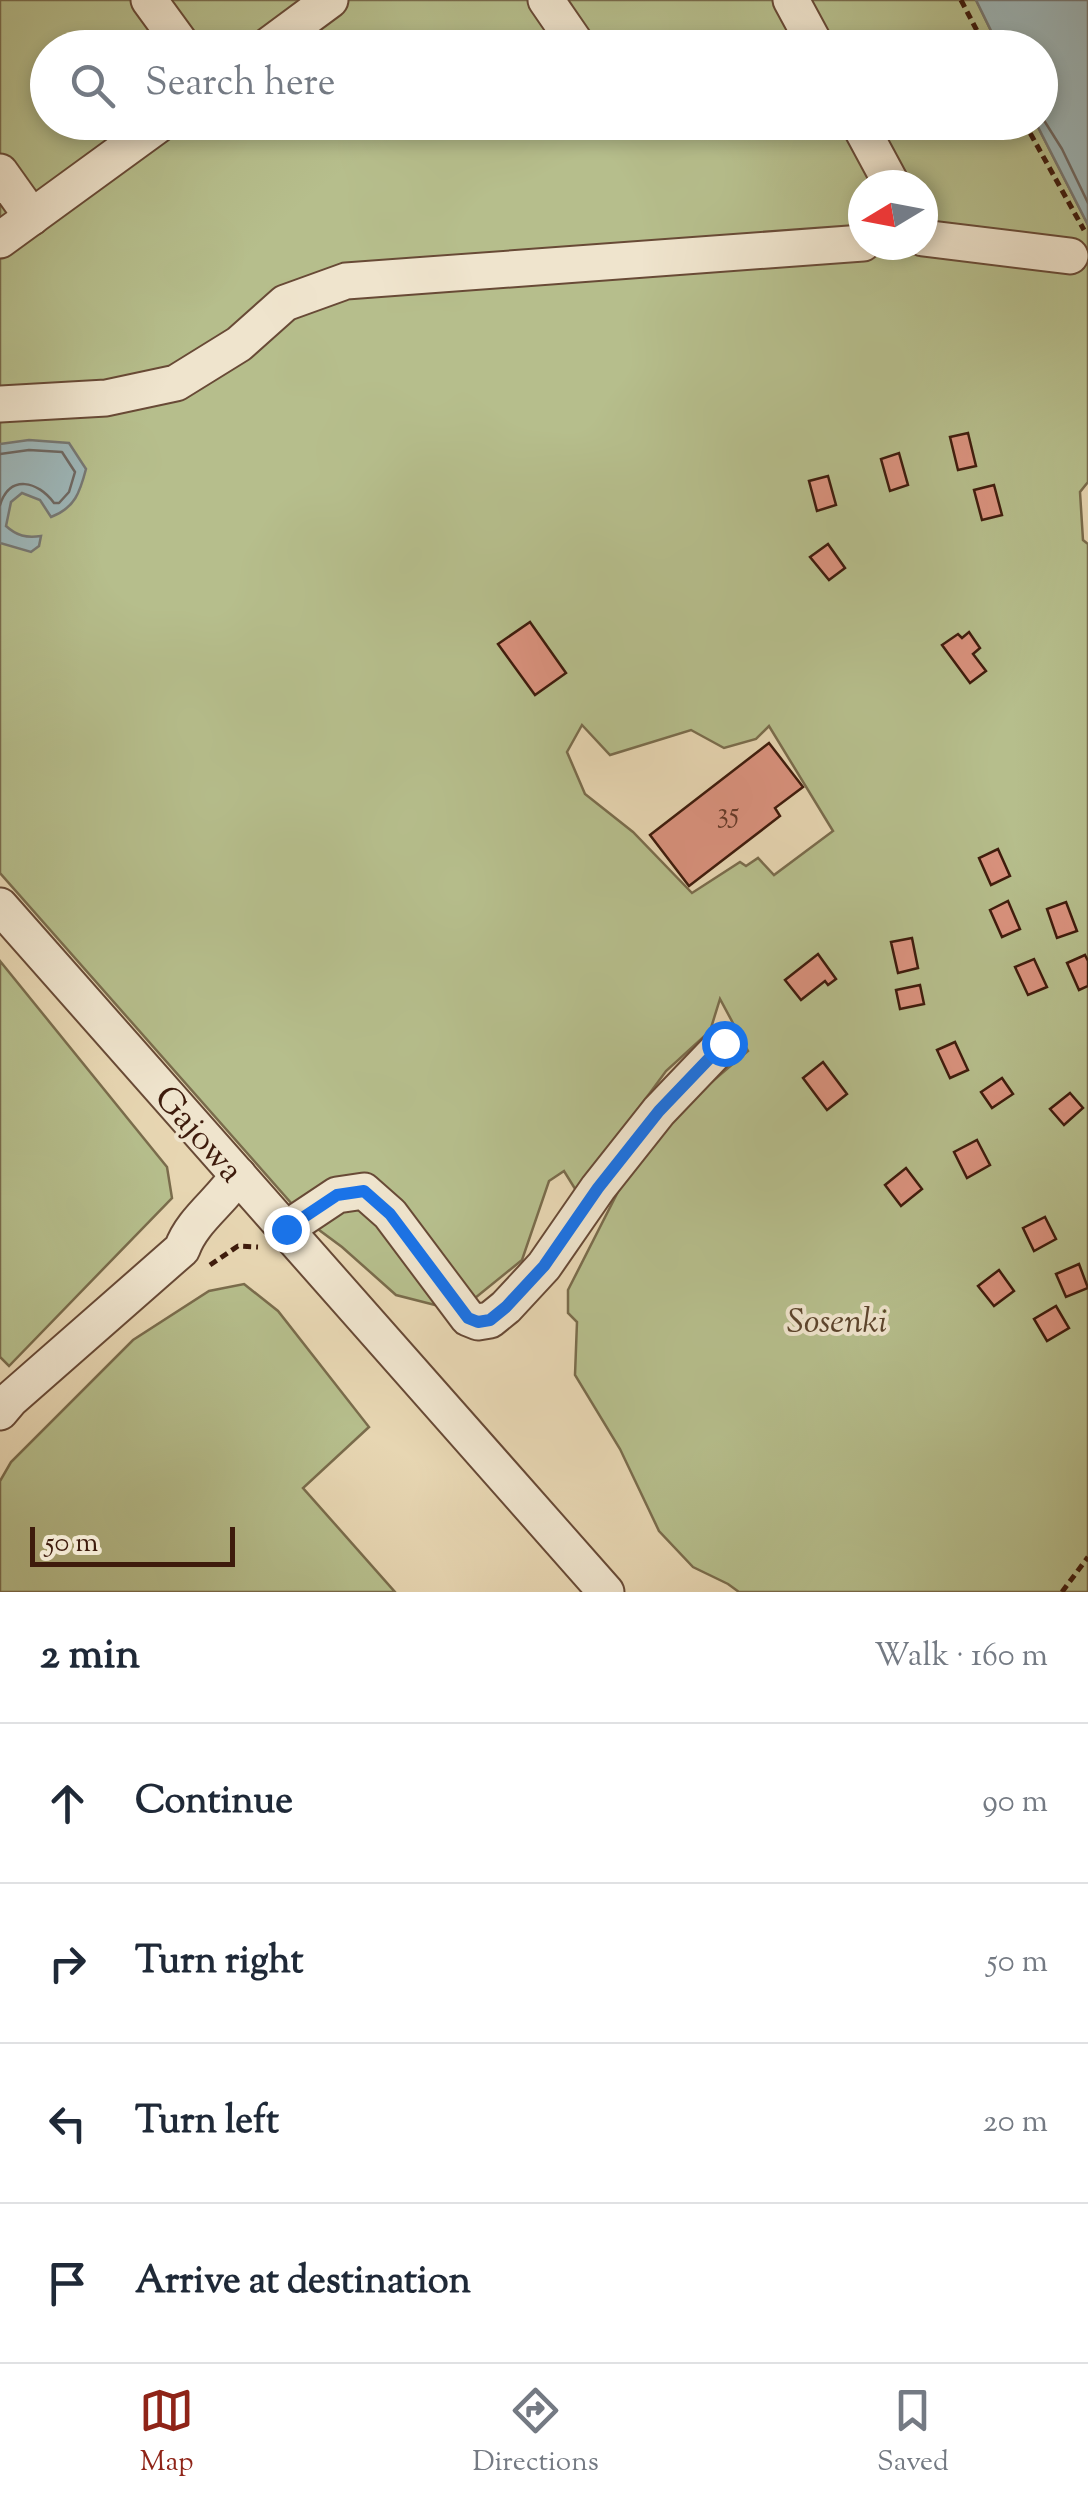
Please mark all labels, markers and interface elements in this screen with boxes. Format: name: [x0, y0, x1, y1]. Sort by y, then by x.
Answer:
search box: [30, 30, 1058, 140]
icon: search: [65, 58, 120, 113]
text: Search here: [145, 58, 336, 112]
north arrow: [848, 170, 938, 260]
house number: 35: [717, 793, 739, 836]
route start: [702, 1021, 748, 1067]
street label: Gajowa: [141, 1075, 254, 1195]
route end: [264, 1207, 310, 1253]
park label: Sosenki: [787, 1298, 887, 1349]
scale bar: [30, 1522, 235, 1566]
text: 50 m: [45, 1524, 99, 1564]
text: 2 min: [40, 1627, 140, 1687]
text: Walk · 160 m: [874, 1634, 1048, 1680]
icon: ahead: [40, 1776, 95, 1831]
text: Continue: [135, 1776, 293, 1830]
text: 90 m: [982, 1780, 1048, 1826]
icon: right: [40, 1936, 95, 1991]
text: Turn right: [135, 1936, 303, 1990]
text: 50 m: [987, 1940, 1048, 1986]
icon: left: [40, 2096, 95, 2151]
text: Turn left: [135, 2096, 279, 2150]
text: 20 m: [983, 2100, 1048, 2146]
icon: arrive: [40, 2256, 95, 2311]
text: Arrive at destination: [135, 2256, 471, 2310]
tab: Map: [139, 2383, 194, 2483]
tab: Directions: [472, 2383, 599, 2483]
tab: Saved: [877, 2383, 949, 2483]

